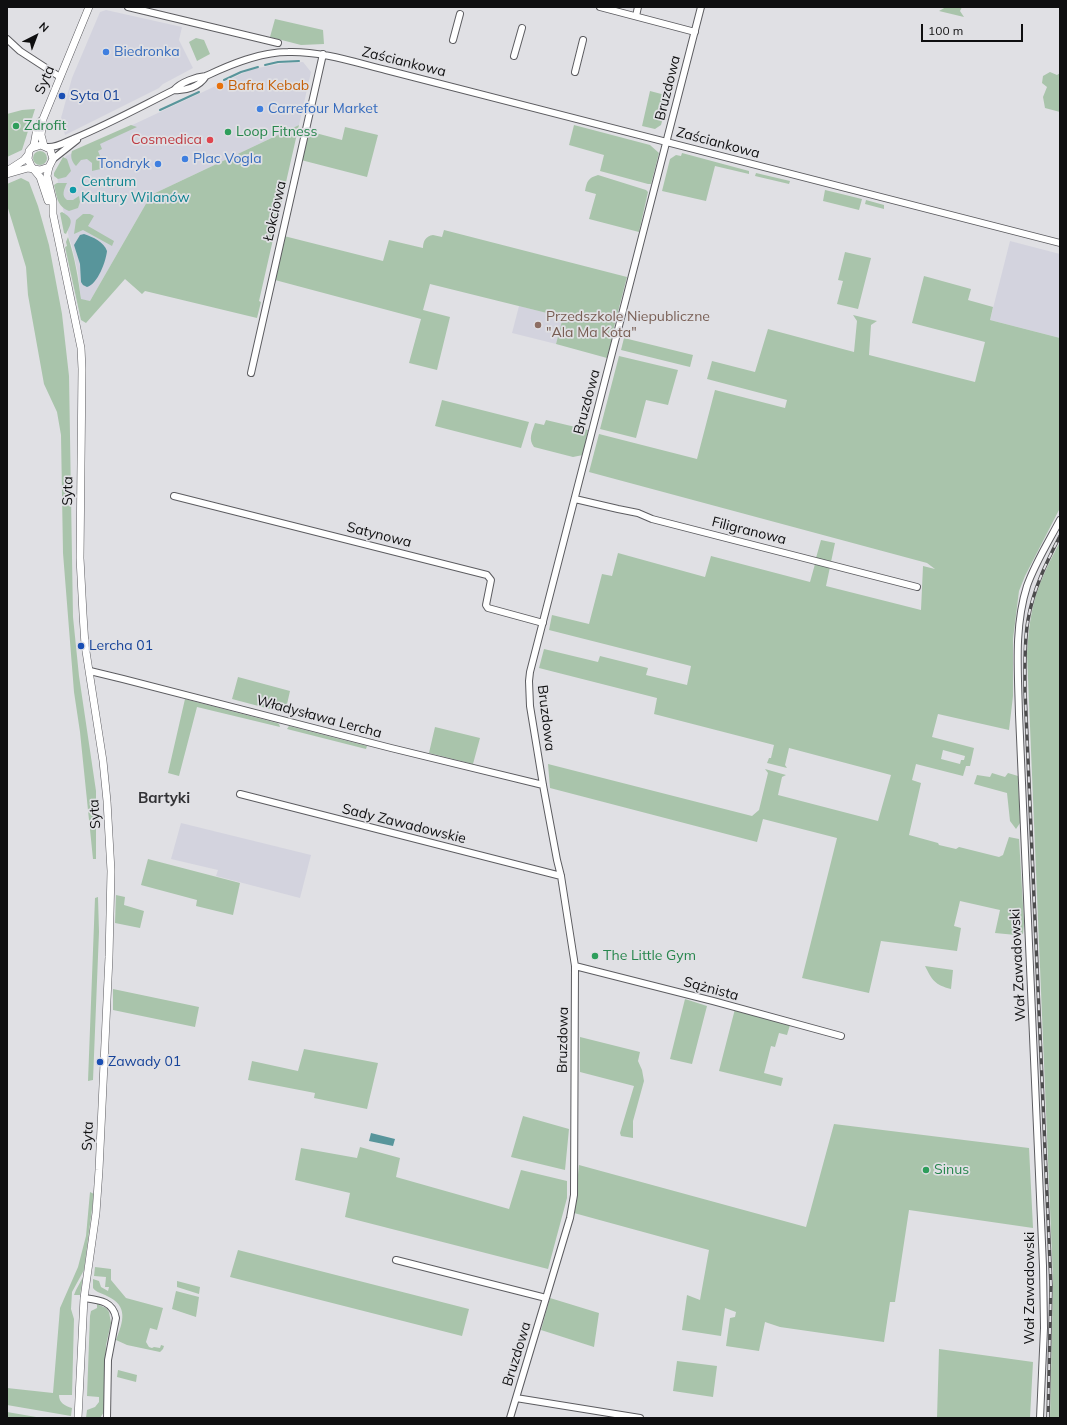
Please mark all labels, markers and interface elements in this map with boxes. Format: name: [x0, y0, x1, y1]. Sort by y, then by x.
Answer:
north arrow: [16, 16, 56, 56]
scale bar: [923, 16, 1025, 42]
text: N: [36, 19, 52, 35]
text: 100 m: [928, 23, 963, 38]
street label: Zaściankowa: [360, 43, 448, 81]
place label: Biedronka: [114, 44, 180, 60]
marker: Biedronka: [101, 47, 111, 57]
street label: Bruzdowa: [652, 54, 684, 122]
street label: Syta: [32, 63, 58, 97]
place label: Bafra Kebab: [228, 78, 309, 94]
marker: Bafra Kebab: [215, 81, 225, 91]
place label: Syta 01: [70, 88, 120, 104]
marker: Syta 01: [57, 91, 67, 101]
place label: Carrefour Market: [268, 101, 378, 117]
marker: Carrefour Market: [255, 104, 265, 114]
place label: Zdrofit: [24, 118, 66, 134]
marker: Zdrofit: [11, 121, 21, 131]
place label: Loop Fitness: [236, 124, 317, 140]
street label: Zaściankowa: [674, 124, 762, 162]
marker: Loop Fitness: [223, 127, 233, 137]
place label: Cosmedica: [131, 132, 202, 148]
marker: Cosmedica: [205, 135, 215, 145]
place label: Plac Vogla: [193, 151, 262, 167]
marker: Plac Vogla: [180, 154, 190, 164]
place label: Tondryk: [98, 156, 150, 172]
marker: Tondryk: [153, 159, 163, 169]
place label: Centrum Kultury Wilanów: [81, 174, 190, 206]
street label: Łokciowa: [260, 179, 290, 243]
marker: Centrum Kultury Wilanów: [68, 185, 78, 195]
place label: Przedszkole Niepubliczne "Ala Ma Kota": [546, 309, 710, 342]
marker: Przedszkole Niepubliczne "Ala Ma Kota": [533, 320, 543, 330]
street label: Bruzdowa: [570, 368, 604, 436]
street label: Syta: [59, 476, 77, 506]
street label: Filigranowa: [710, 514, 788, 548]
street label: Satynowa: [345, 519, 413, 551]
place label: Lercha 01: [89, 638, 153, 654]
marker: Lercha 01: [76, 641, 86, 651]
street label: Bruzdowa: [534, 684, 558, 752]
street label: Władysława Lercha: [254, 692, 384, 742]
district label: Bartyki: [138, 789, 190, 807]
street label: Syta: [86, 799, 104, 829]
street label: Sady Zawadowskie: [340, 800, 468, 848]
street label: Wał Zawadowski: [1007, 908, 1029, 1022]
place label: The Little Gym: [603, 948, 696, 964]
marker: The Little Gym: [590, 951, 600, 961]
street label: Sążnista: [682, 974, 740, 1004]
street label: Bruzdowa: [554, 1007, 572, 1073]
place label: Zawady 01: [108, 1054, 181, 1070]
marker: Zawady 01: [95, 1057, 105, 1067]
street label: Syta: [79, 1121, 97, 1151]
place label: Sinus: [934, 1162, 969, 1178]
marker: Sinus: [921, 1165, 931, 1175]
street label: Wał Zawadowski: [1022, 1232, 1038, 1344]
street label: Bruzdowa: [499, 1320, 535, 1388]

